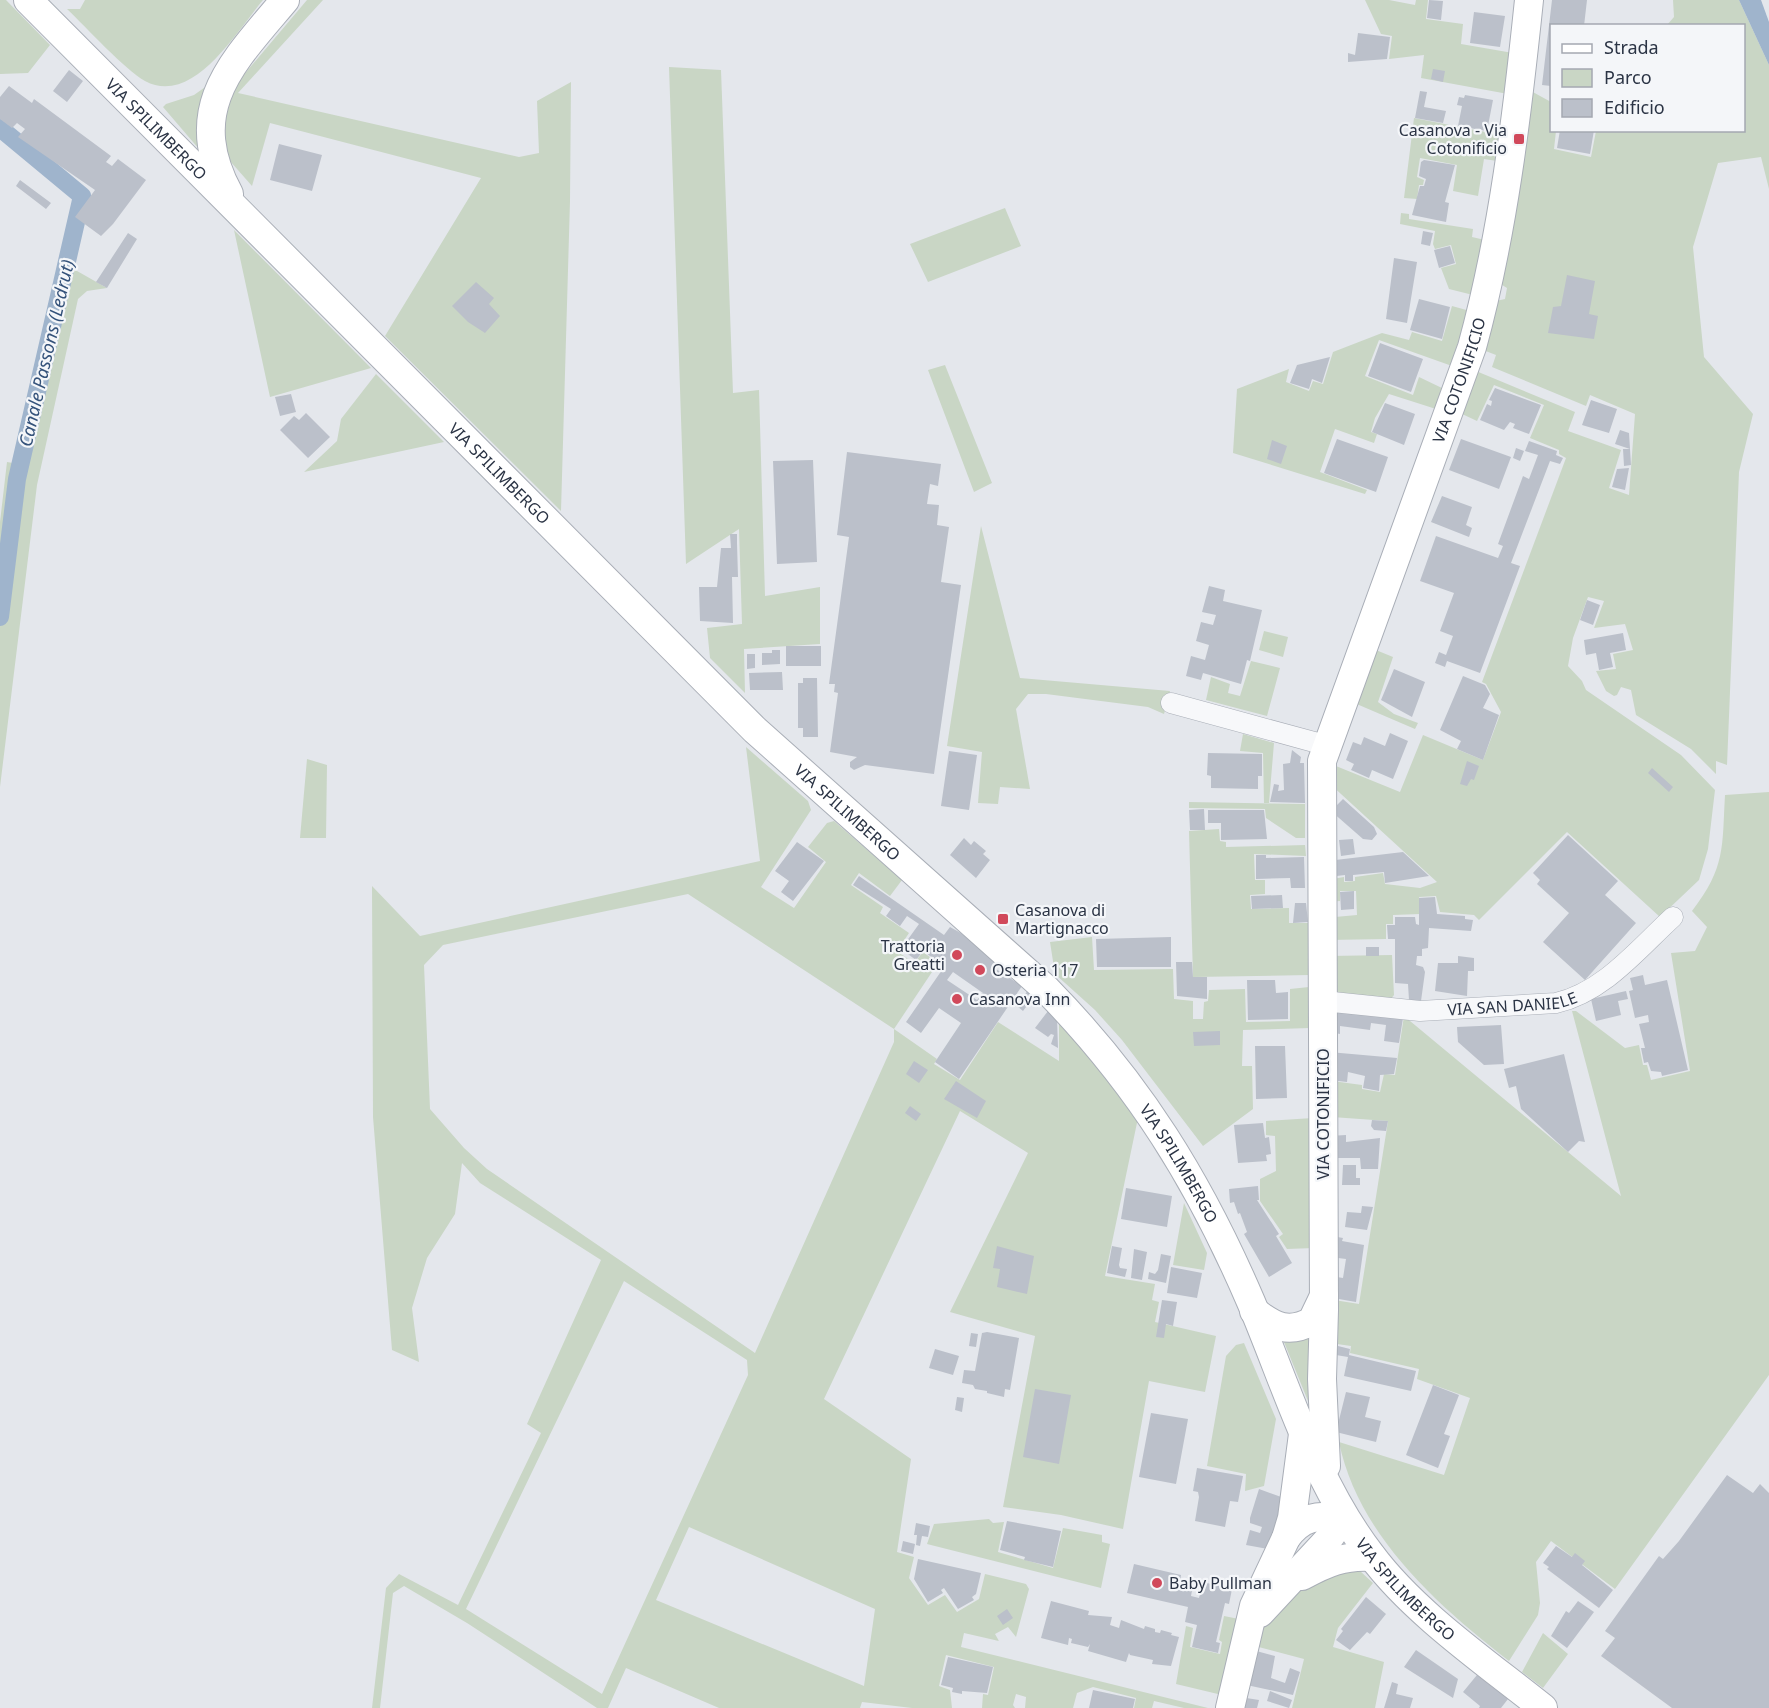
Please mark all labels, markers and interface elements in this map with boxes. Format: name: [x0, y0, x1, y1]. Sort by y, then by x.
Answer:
legend: [1550, 24, 1745, 132]
text: Strada: [1604, 35, 1659, 59]
text: Parco: [1604, 65, 1652, 89]
street label: VIA SPILIMBERGO: [101, 73, 212, 185]
text: Edificio: [1604, 95, 1665, 119]
place label: Casanova - Via Cotonificio: [1399, 119, 1507, 159]
marker: Casanova - Via Cotonificio: [1512, 132, 1526, 146]
water label: Canale Passons (Ledrut): [13, 257, 79, 449]
street label: VIA COTONIFICIO: [1427, 315, 1490, 446]
street label: VIA SPILIMBERGO: [444, 418, 555, 529]
street label: VIA SPILIMBERGO: [790, 759, 905, 865]
place label: Casanova di Martignacco: [1015, 899, 1109, 939]
marker: Casanova di Martignacco: [996, 912, 1010, 926]
place label: Trattoria Greatti: [881, 935, 945, 975]
marker: Trattoria Greatti: [950, 948, 964, 962]
place label: Osteria 117: [992, 959, 1078, 981]
marker: Osteria 117: [973, 963, 987, 977]
street label: VIA SAN DANIELE: [1447, 986, 1580, 1020]
place label: Casanova Inn: [969, 988, 1070, 1010]
marker: Casanova Inn: [950, 992, 964, 1006]
street label: VIA COTONIFICIO: [1312, 1048, 1334, 1180]
street label: VIA SPILIMBERGO: [1135, 1100, 1223, 1227]
street label: VIA SPILIMBERGO: [1351, 1533, 1460, 1646]
place label: Baby Pullman: [1169, 1572, 1272, 1594]
marker: Baby Pullman: [1150, 1576, 1164, 1590]

